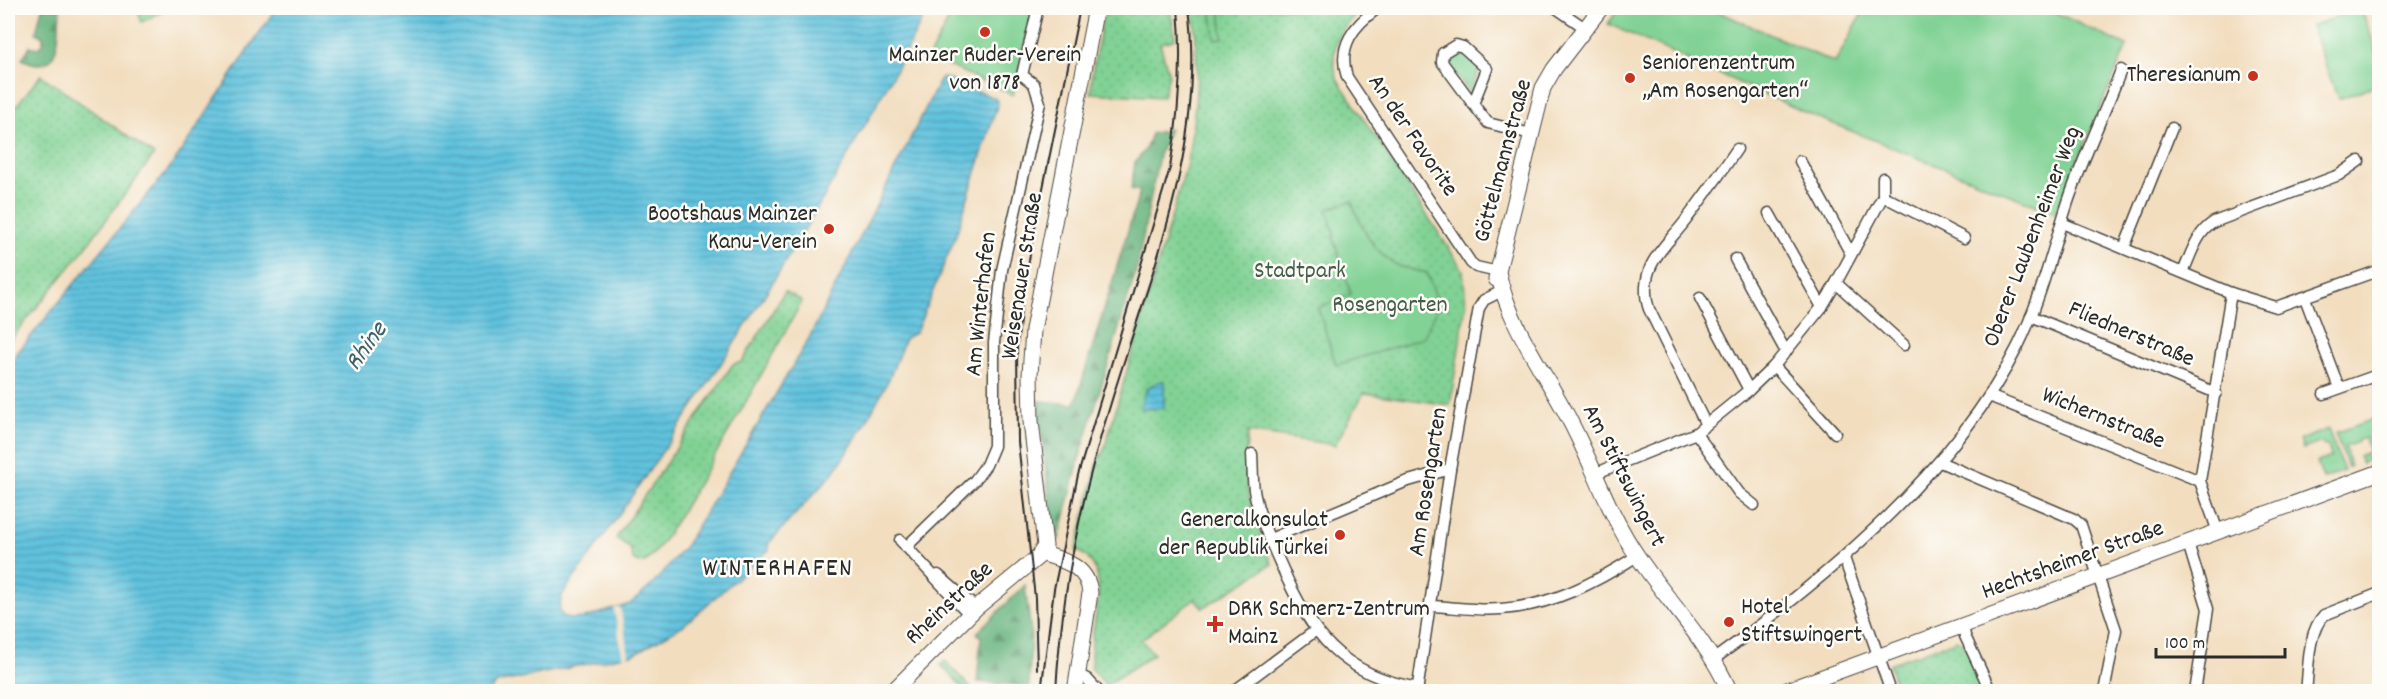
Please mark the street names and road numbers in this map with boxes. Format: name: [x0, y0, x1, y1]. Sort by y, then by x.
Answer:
street label: An der Favorite: [1358, 68, 1466, 204]
street label: Göttelmannstraße: [1466, 76, 1542, 246]
street label: Oberer Laubenheimer Weg: [1975, 122, 2091, 352]
street label: Weisenauer Straße: [993, 190, 1053, 362]
street label: Am Winterhafen: [958, 230, 1006, 378]
street label: Fliednerstraße: [2063, 293, 2199, 377]
street label: Wichernstraße: [2036, 379, 2170, 459]
street label: Am Stiftswingert: [1572, 399, 1674, 553]
street label: Am Rosengarten: [1400, 405, 1458, 559]
street label: Hechtsheimer Straße: [1977, 512, 2169, 610]
street label: Rheinstraße: [898, 554, 1002, 654]

